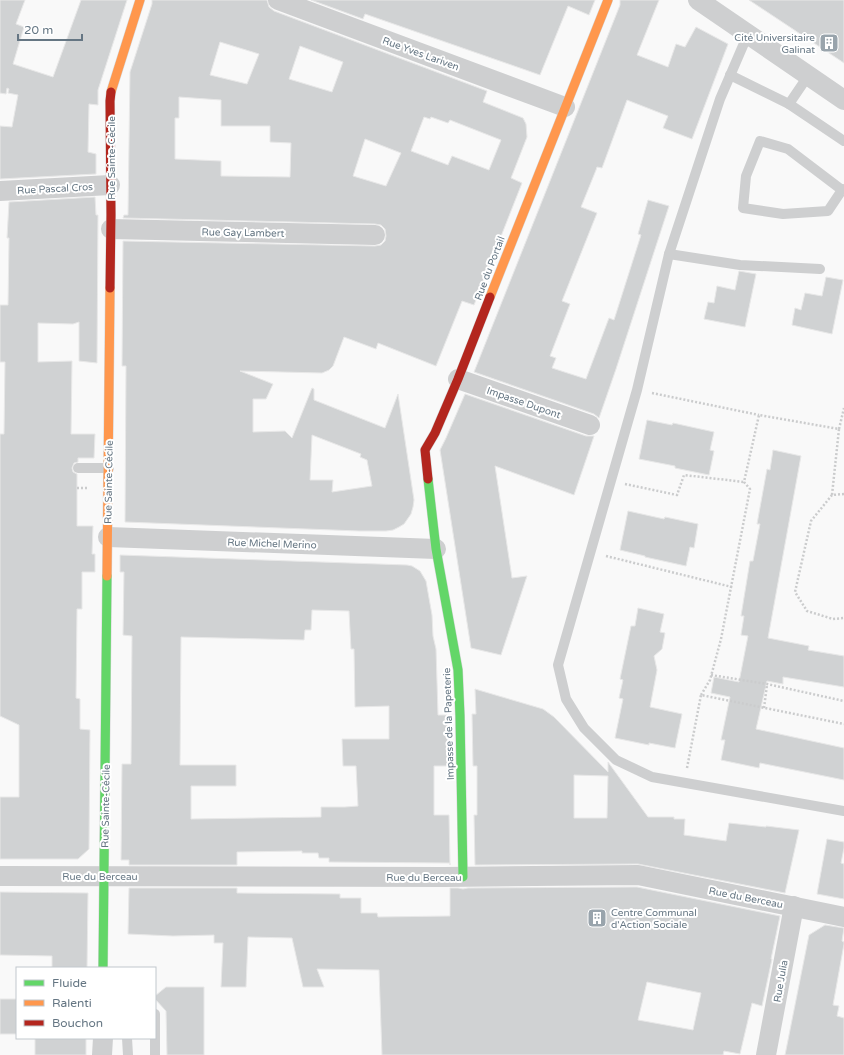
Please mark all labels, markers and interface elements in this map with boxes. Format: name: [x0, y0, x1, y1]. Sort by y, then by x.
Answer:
scale bar: [18, 16, 82, 42]
text: 20 m: [24, 23, 53, 37]
place label: Cité Universitaire Galinat: [734, 32, 815, 56]
building icon: Cité Universitaire Galinat: [818, 32, 840, 54]
street label: Rue Yves Lariven: [381, 35, 461, 73]
street label: Rue Sainte-Cécile: [106, 116, 118, 200]
street label: Rue Pascal Cros: [17, 181, 93, 197]
street label: Rue Gay Lambert: [202, 226, 285, 240]
street label: Rue du Portail: [472, 235, 508, 302]
street label: Impasse Dupont: [485, 385, 562, 421]
street label: Rue Sainte-Cécile: [102, 440, 116, 524]
street label: Rue Michel Merino: [227, 536, 317, 552]
street label: Impasse de la Papeterie: [441, 667, 457, 780]
street label: Rue Sainte-Cécile: [99, 764, 113, 848]
street label: Rue du Berceau: [62, 871, 138, 883]
street label: Rue du Berceau: [386, 872, 462, 884]
street label: Rue du Berceau: [708, 885, 784, 911]
building icon: Centre Communal d'Action Sociale: [586, 907, 608, 929]
place label: Centre Communal d'Action Sociale: [611, 907, 697, 931]
street label: Rue Julia: [771, 959, 791, 1003]
legend: [16, 967, 156, 1039]
text: Fluide: [52, 976, 87, 990]
text: Ralenti: [52, 996, 92, 1010]
text: Bouchon: [52, 1016, 103, 1030]

